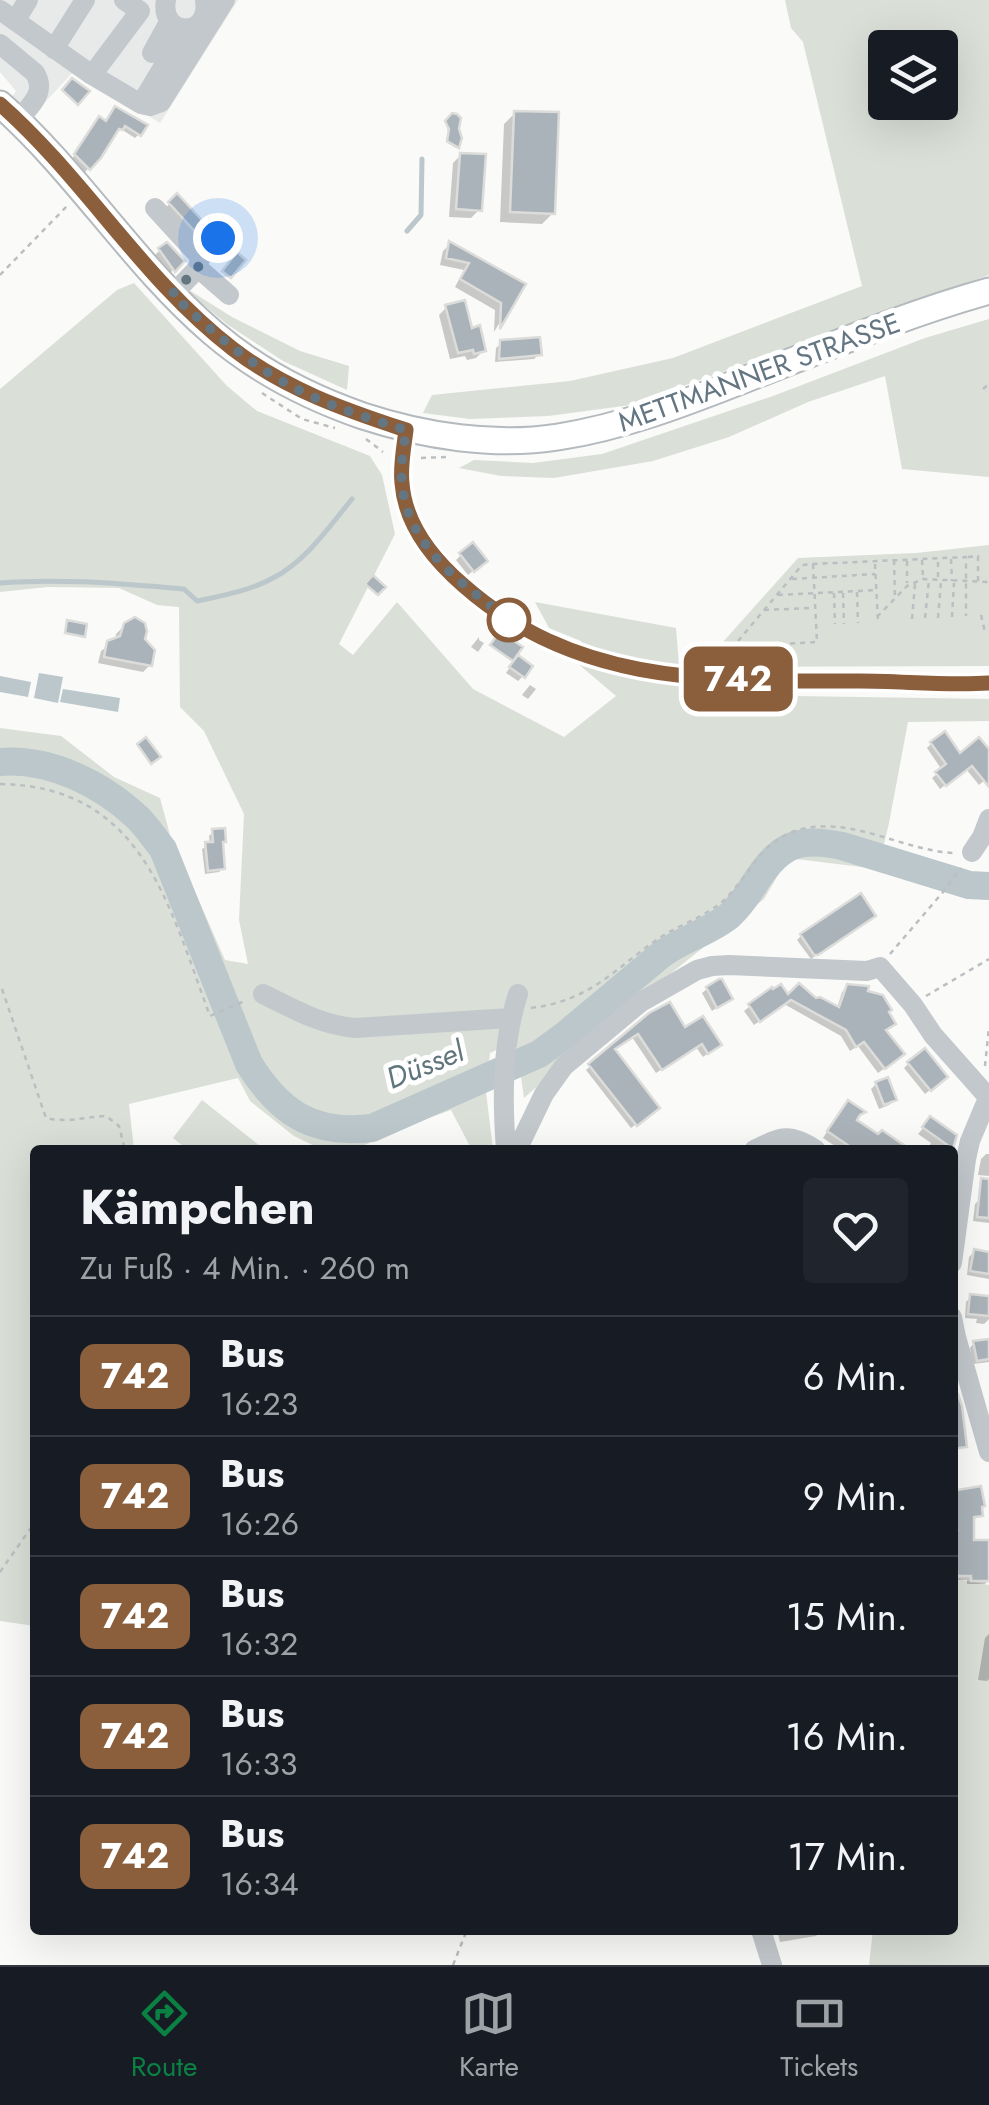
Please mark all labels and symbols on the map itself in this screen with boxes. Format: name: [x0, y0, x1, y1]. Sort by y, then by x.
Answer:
your location: [193, 213, 243, 263]
street label: METTMANNER STRASSE: [612, 302, 906, 443]
unlabelled marker: [488, 599, 530, 641]
line badge: 742: [680, 646, 796, 712]
water label: Düssel: [380, 1029, 471, 1099]

